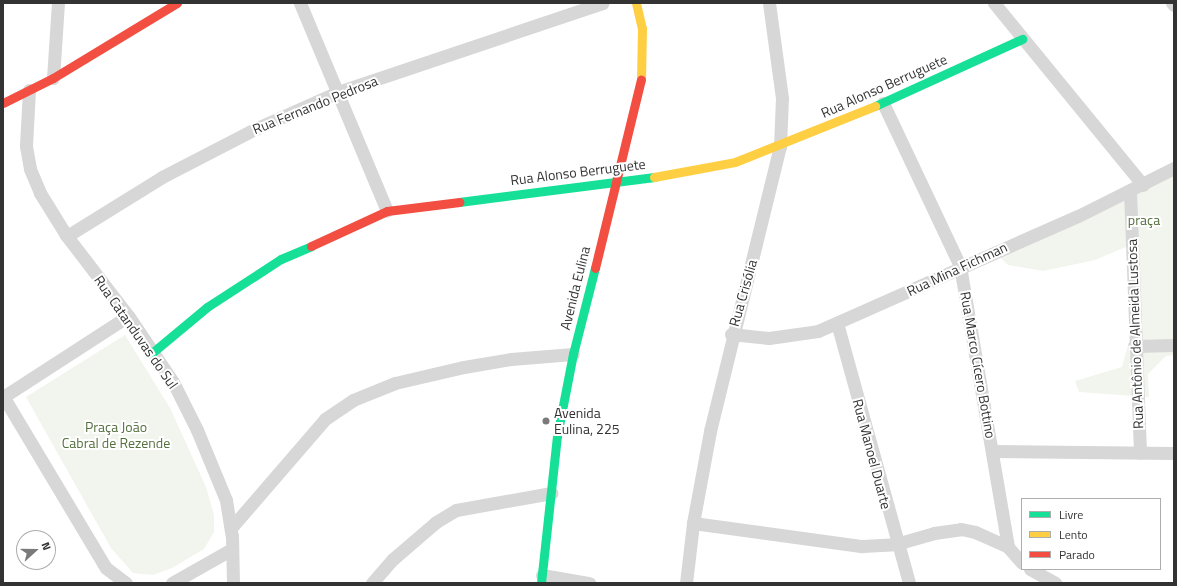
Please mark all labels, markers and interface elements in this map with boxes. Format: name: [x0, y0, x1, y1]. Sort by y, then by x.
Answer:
street label: Rua Alonso Berruguete: [818, 51, 950, 121]
street label: Rua Fernando Pedrosa: [250, 72, 380, 138]
street label: Rua Alonso Berruguete: [509, 155, 647, 189]
park label: praça: [1128, 212, 1160, 228]
street label: Rua Mina Fichman: [904, 238, 1010, 300]
street label: Rua Antônio de Almeida Lustosa: [1123, 239, 1147, 429]
street label: Avenida Eulina: [556, 244, 594, 332]
street label: Rua Crisólia: [725, 258, 761, 328]
street label: Rua Catanduvas do Sul: [91, 272, 181, 392]
street label: Rua Marco Cícero Bottino: [957, 290, 999, 440]
street label: Rua Manoel Duarte: [849, 397, 895, 511]
place label: Avenida Eulina, 225: [554, 405, 620, 438]
marker: Avenida Eulina, 225: [541, 416, 551, 426]
park label: Praça João Cabral de Rezende: [62, 419, 170, 452]
legend: [1021, 498, 1161, 570]
text: Livre: [1059, 505, 1083, 524]
text: Lento: [1059, 525, 1088, 544]
north arrow: [16, 530, 56, 570]
text: N: [37, 540, 55, 552]
text: Parado: [1059, 545, 1095, 564]

